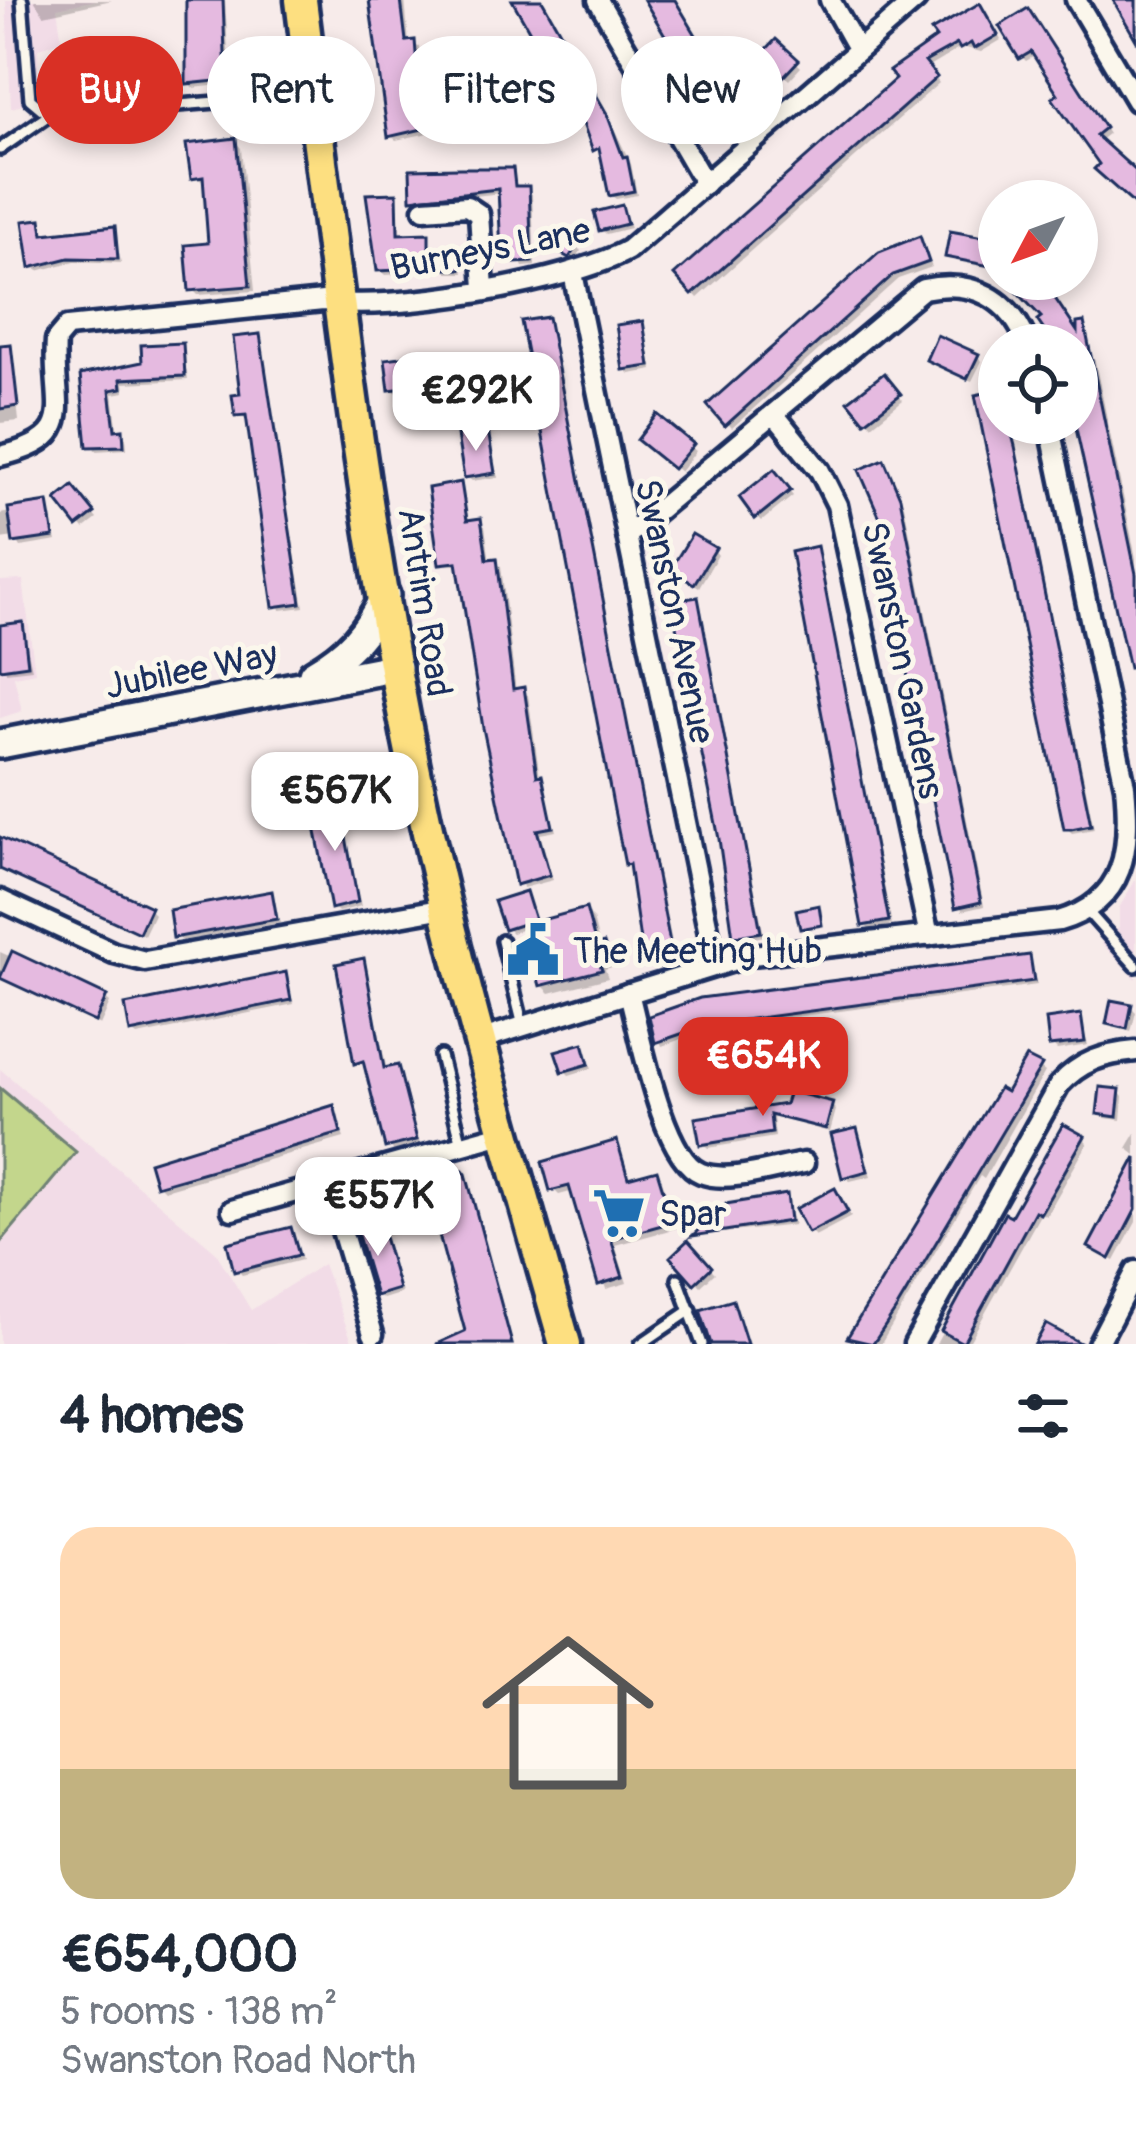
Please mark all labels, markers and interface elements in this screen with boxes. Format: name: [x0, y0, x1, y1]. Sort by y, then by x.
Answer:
chip: Buy: [36, 36, 183, 144]
chip: Rent: [207, 36, 375, 144]
chip: Filters: [399, 36, 597, 144]
chip: New: [621, 36, 783, 144]
north arrow: [978, 180, 1098, 300]
map controls: [978, 180, 1098, 444]
street label: Burneys Lane: [386, 208, 594, 291]
button: locate: [978, 324, 1098, 444]
pin: €292K: [392, 352, 560, 454]
text: €292K: [420, 366, 532, 415]
street label: Swanston Avenue: [625, 475, 725, 748]
street label: Antrim Road: [387, 505, 462, 700]
street label: Swanston Gardens: [851, 518, 954, 803]
street label: Jubilee Way: [102, 632, 281, 709]
pin: €567K: [251, 752, 419, 854]
text: €567K: [278, 766, 392, 815]
public building icon: The Meeting Hub: [504, 921, 562, 979]
place label: The Meeting Hub: [573, 929, 822, 974]
pin: €654K: [679, 1017, 847, 1119]
text: €654K: [705, 1031, 821, 1080]
pin: €557K: [294, 1157, 462, 1259]
text: €557K: [322, 1171, 434, 1220]
supermarket icon: Spar: [590, 1184, 648, 1242]
place label: Spar: [659, 1192, 727, 1237]
icon: filters: [1010, 1383, 1076, 1449]
text: 4 homes: [60, 1384, 244, 1448]
icon: home: [460, 1605, 676, 1821]
text: €654,000: [60, 1923, 298, 1987]
text: 5 rooms · 138 m²: [60, 1987, 338, 2036]
text: Swanston Road North: [60, 2036, 416, 2085]

